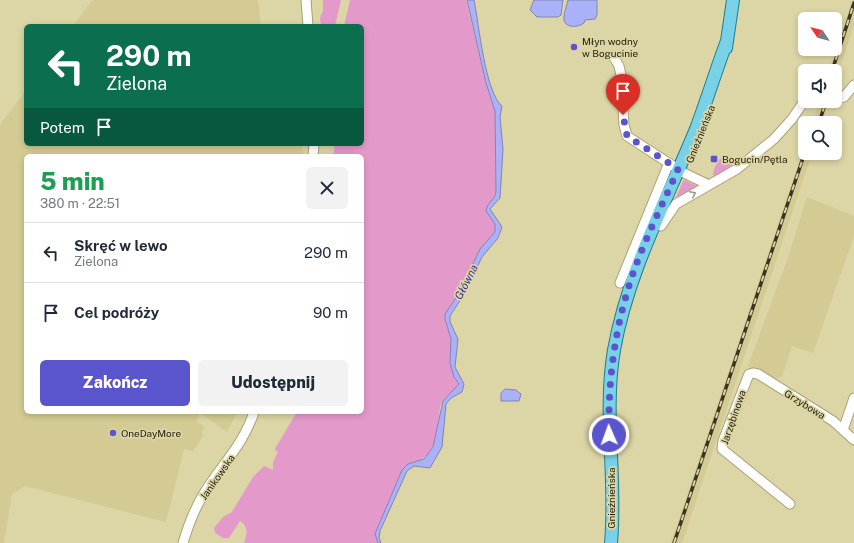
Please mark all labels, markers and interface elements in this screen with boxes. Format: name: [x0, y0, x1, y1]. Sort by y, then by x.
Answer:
north arrow: [798, 12, 842, 56]
map controls: [798, 12, 842, 160]
place label: Młyn wodny w Bogucinie: [582, 35, 639, 59]
text: 290 m: [106, 39, 192, 72]
icon: left: [40, 40, 92, 92]
marker: Młyn wodny w Bogucinie: [569, 42, 579, 52]
button: sound: [798, 64, 842, 108]
text: Zielona: [106, 73, 167, 94]
pin: [606, 74, 640, 115]
icon: arrive: [612, 80, 634, 102]
street label: Gnieźnieńska: [683, 103, 717, 165]
icon: arrive: [93, 116, 115, 138]
button: search: [798, 116, 842, 160]
text: Potem: [40, 119, 85, 136]
place label: Bogucin/Pętla: [722, 153, 788, 165]
marker: Bogucin/Pętla: [709, 154, 719, 164]
text: 5 min: [40, 167, 105, 195]
button: close: [306, 167, 348, 209]
one-way arrow: [689, 191, 696, 199]
text: 380 m · 22:51: [40, 196, 120, 211]
text: Skręć w lewo: [74, 237, 168, 254]
icon: left: [40, 242, 62, 264]
text: 290 m: [304, 244, 348, 261]
text: Zielona: [74, 254, 118, 269]
water label: Główna: [452, 262, 480, 301]
icon: arrive: [40, 302, 62, 324]
text: Cel podróży: [74, 304, 159, 321]
text: 90 m: [313, 304, 348, 321]
button: Zakończ: [40, 360, 190, 406]
button: Udostępnij: [198, 360, 348, 406]
street label: Grzybowa: [782, 387, 828, 421]
street label: Jarzębinowa: [718, 388, 748, 446]
position arrow: [588, 414, 630, 456]
place label: OneDayMore: [121, 427, 182, 439]
marker: OneDayMore: [108, 428, 118, 438]
street label: Janikowska: [197, 452, 237, 502]
street label: Gnieźnieńska: [605, 467, 617, 529]

